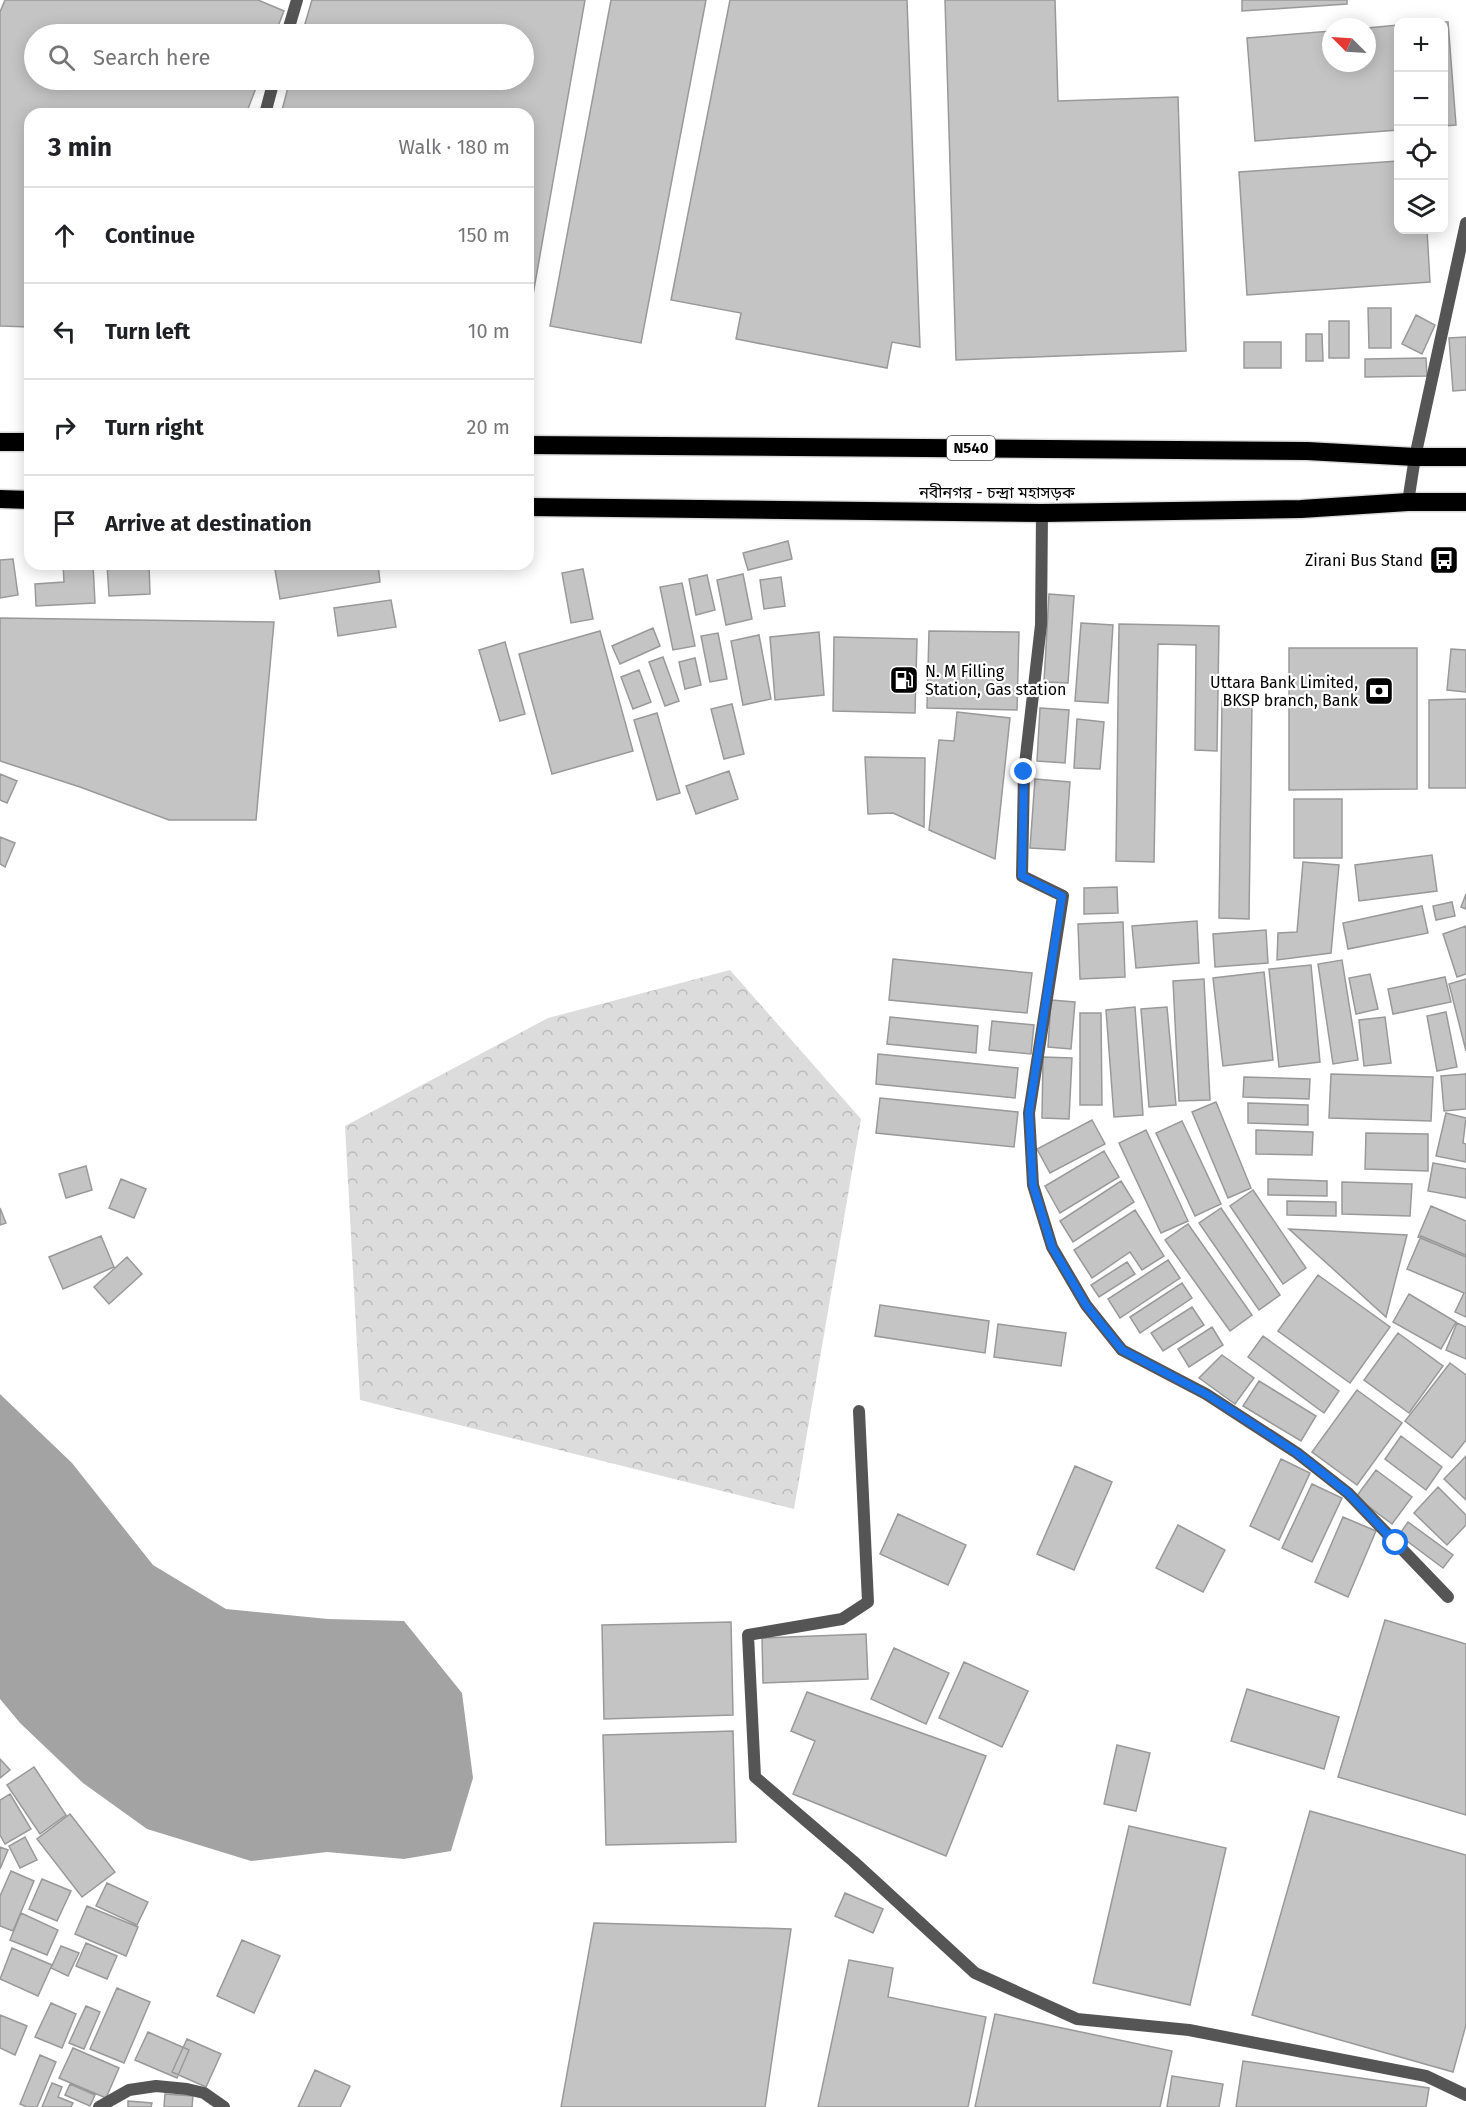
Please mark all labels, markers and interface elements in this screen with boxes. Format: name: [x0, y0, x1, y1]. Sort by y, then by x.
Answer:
north arrow: [1322, 18, 1376, 72]
map controls: [1394, 18, 1448, 234]
button: +: [1394, 18, 1448, 72]
search box: [24, 24, 534, 90]
icon: search: [45, 41, 78, 74]
text: Search here: [93, 44, 211, 71]
button: −: [1394, 72, 1448, 126]
button: locate: [1394, 126, 1448, 180]
text: 3 min: [48, 132, 112, 163]
text: Walk · 180 m: [399, 135, 510, 159]
button: layers: [1394, 180, 1448, 234]
icon: ahead: [48, 219, 81, 252]
text: Continue: [105, 222, 195, 249]
text: 150 m: [458, 223, 510, 247]
icon: left: [48, 315, 81, 348]
text: Turn left: [105, 318, 190, 345]
text: 10 m: [468, 319, 510, 343]
icon: right: [48, 411, 81, 444]
text: Turn right: [105, 414, 204, 441]
text: 20 m: [467, 415, 510, 439]
road number: N540: [947, 436, 995, 460]
street label: নবীনগর - চন্দ্রা মহাসড়ক: [918, 483, 1076, 502]
icon: arrive: [48, 507, 81, 540]
text: Arrive at destination: [105, 510, 312, 537]
bus stop icon: Zirani Bus Stand: [1428, 544, 1460, 576]
place label: Zirani Bus Stand: [1305, 551, 1423, 570]
place label: N. M Filling Station, Gas station: [925, 662, 1066, 699]
fuel station icon: N. M Filling Station, Gas station: [888, 664, 920, 696]
place label: Uttara Bank Limited, BKSP branch, Bank: [1210, 673, 1359, 710]
bank icon: Uttara Bank Limited, BKSP branch, Bank: [1363, 675, 1395, 707]
route end: [1010, 758, 1036, 784]
route start: [1382, 1529, 1408, 1555]

